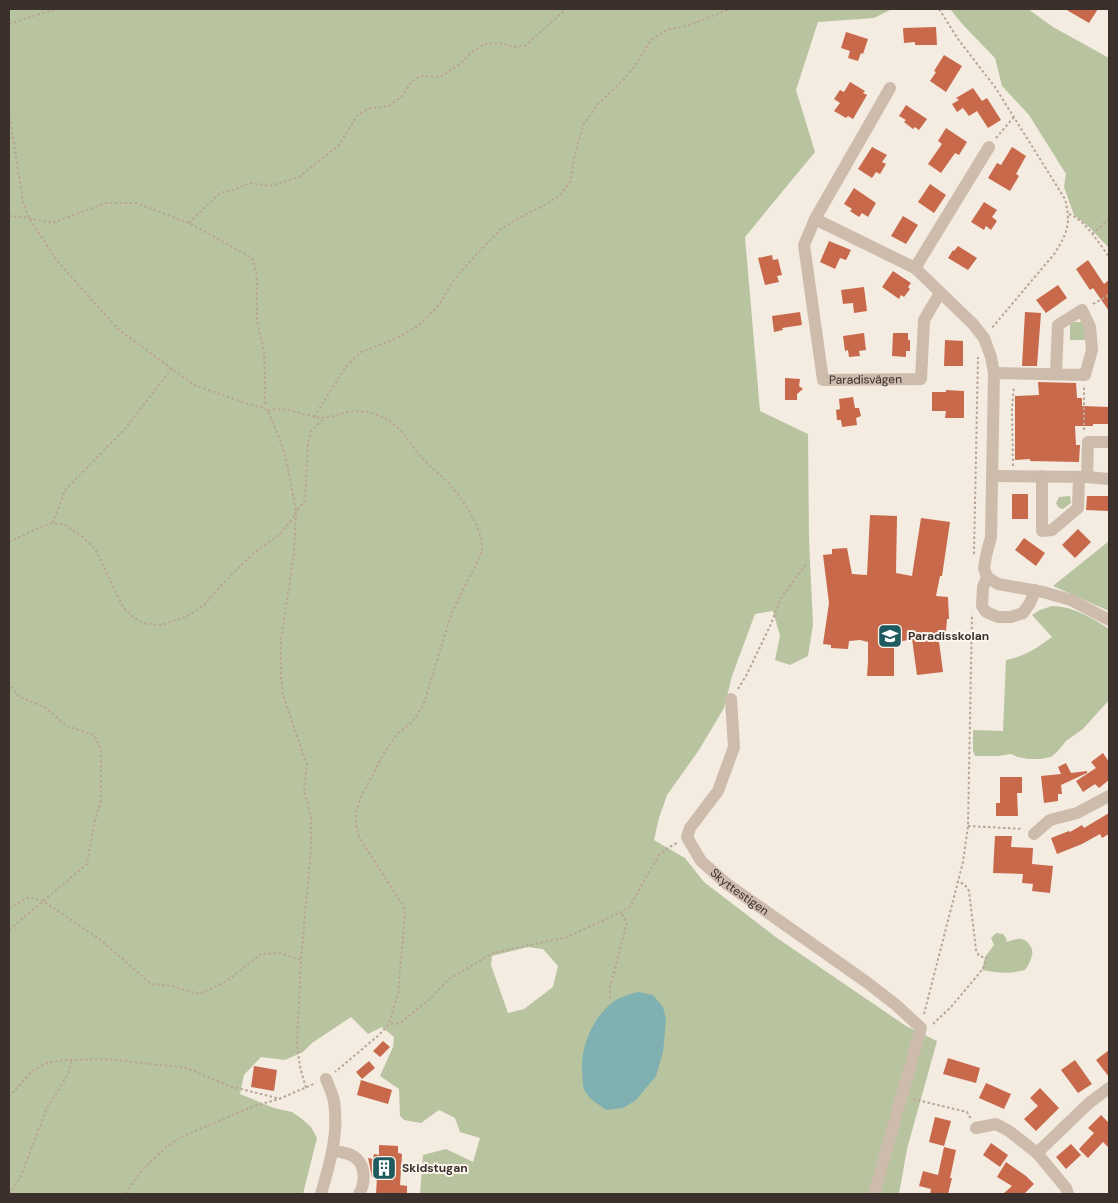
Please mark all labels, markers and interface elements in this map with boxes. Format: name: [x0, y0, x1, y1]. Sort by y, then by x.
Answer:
street label: Paradisvägen: [829, 371, 902, 388]
school or university icon: Paradisskolan: [877, 623, 903, 649]
place label: Paradisskolan: [908, 628, 989, 644]
street label: Skyttestigen: [707, 865, 772, 919]
building icon: Skidstugan: [371, 1155, 397, 1181]
place label: Skidstugan: [402, 1160, 468, 1176]

